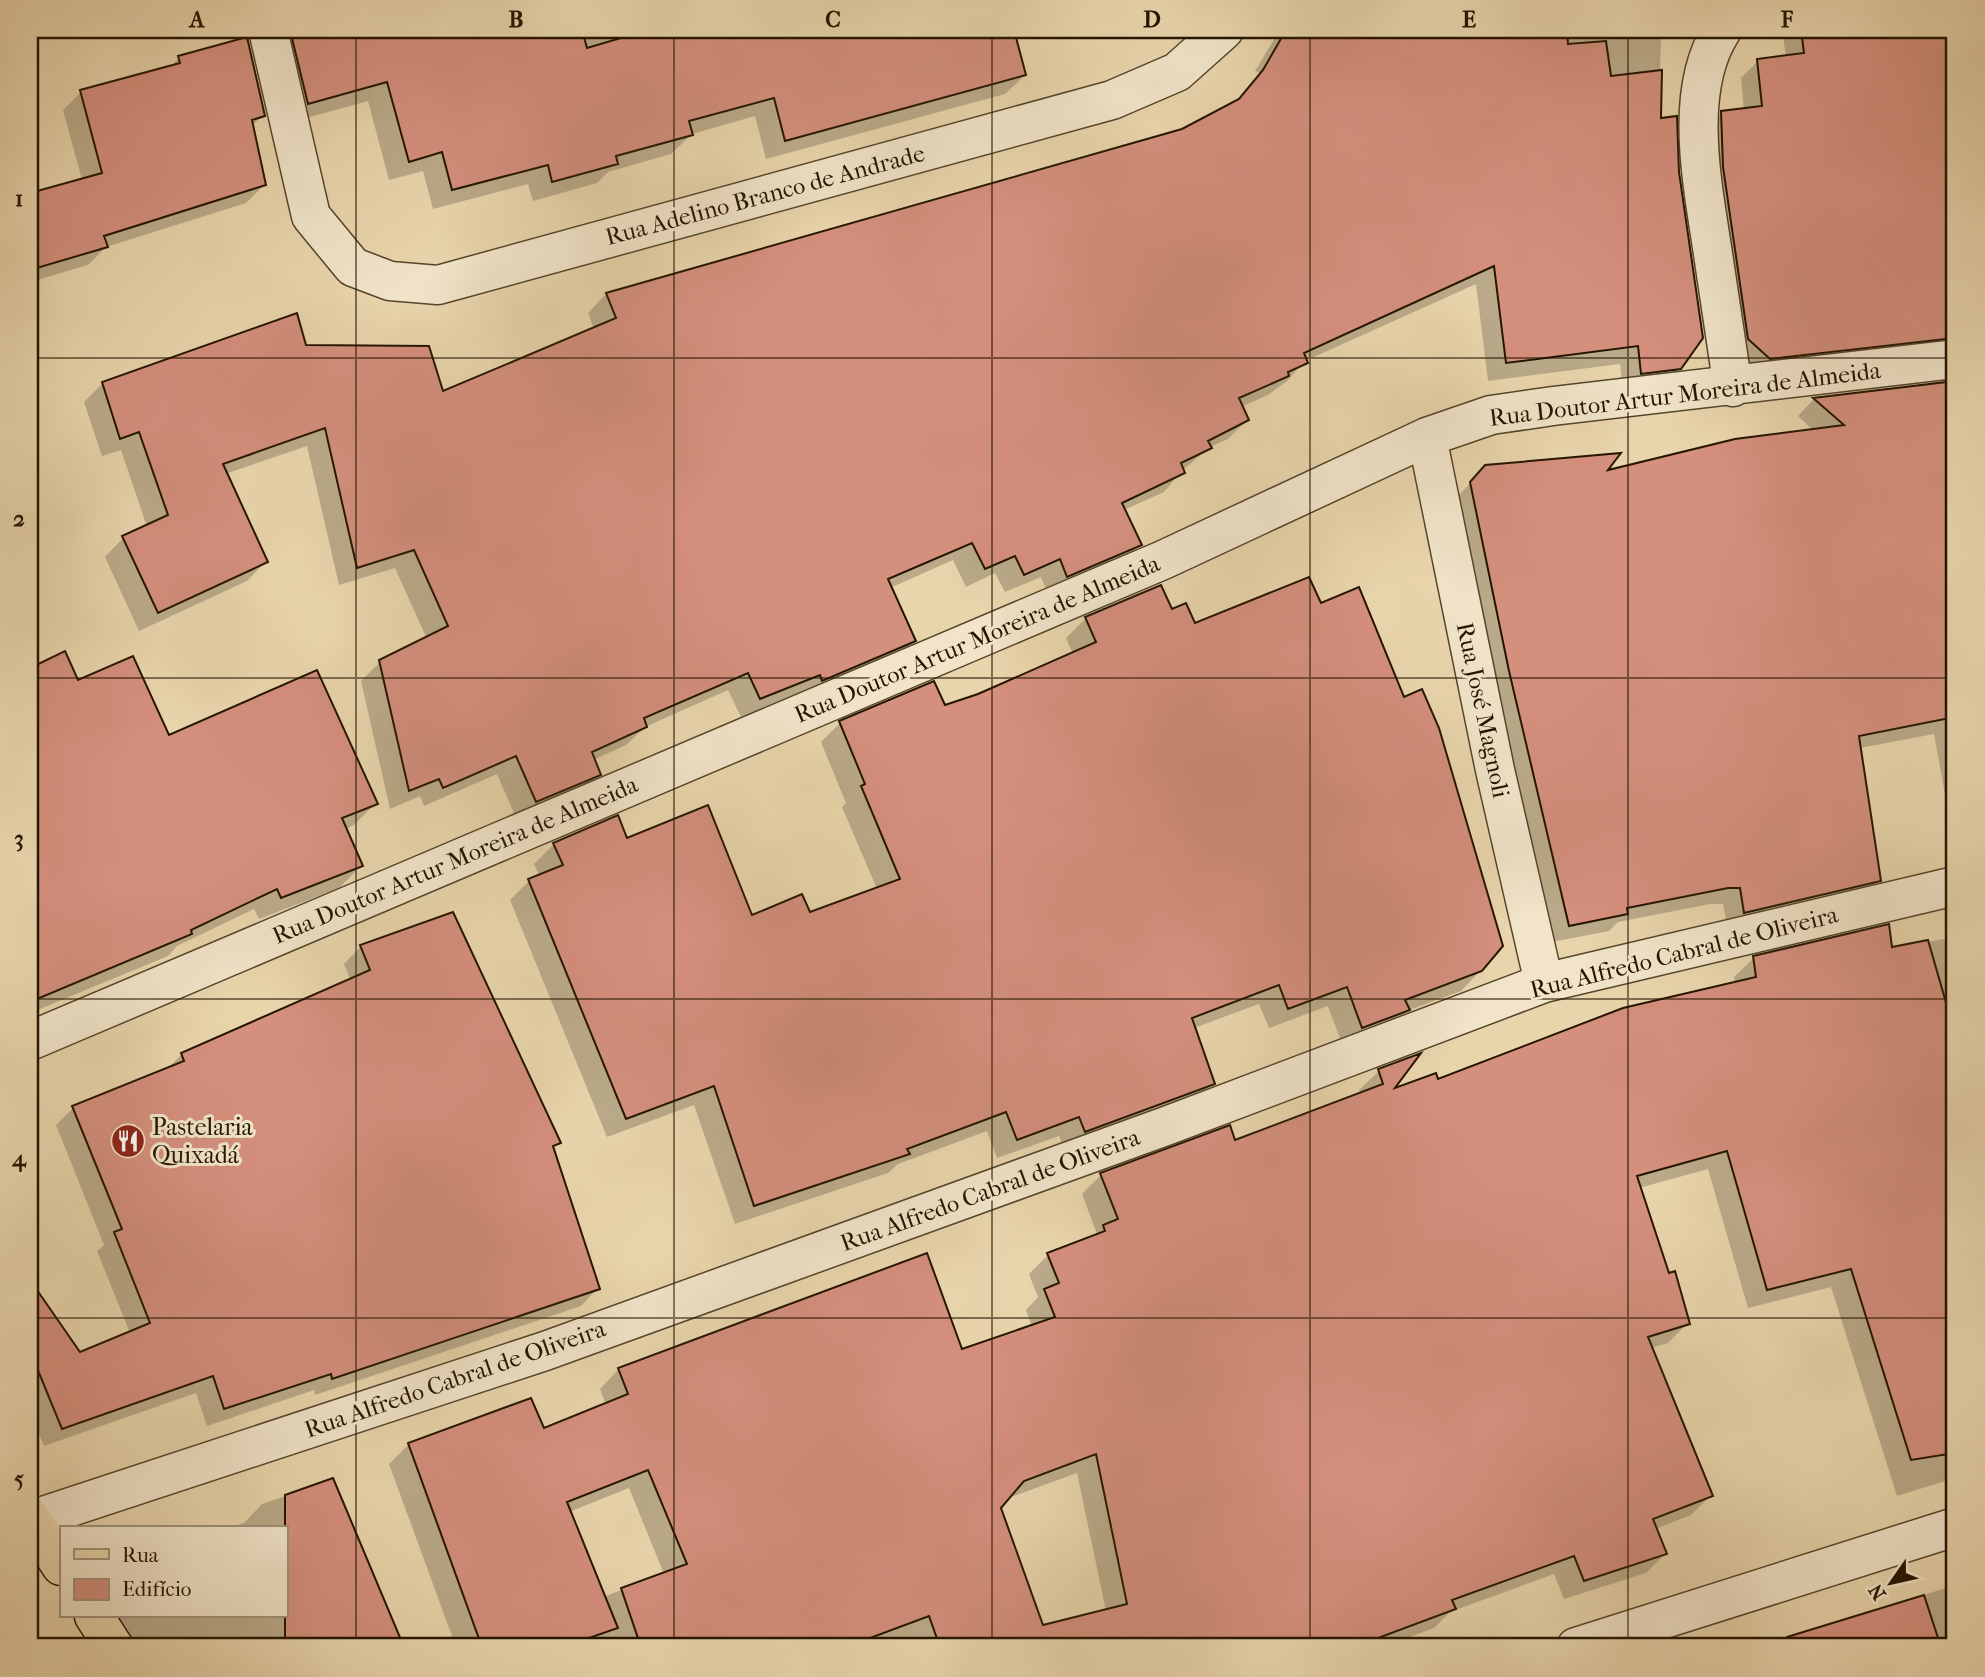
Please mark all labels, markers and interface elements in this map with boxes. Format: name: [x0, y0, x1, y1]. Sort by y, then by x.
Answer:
text: A: [188, 6, 206, 33]
text: B: [509, 6, 524, 33]
text: C: [825, 6, 841, 33]
text: D: [1143, 6, 1161, 33]
text: E: [1462, 6, 1476, 33]
text: F: [1780, 6, 1794, 33]
street label: Rua Adelino Branco de Andrade: [602, 139, 928, 251]
text: 1: [15, 185, 23, 212]
street label: Rua Doutor Artur Moreira de Almeida: [1488, 356, 1883, 432]
text: 2: [13, 505, 25, 532]
street label: Rua Doutor Artur Moreira de Almeida: [790, 549, 1165, 729]
street label: Rua José Magnoli: [1451, 620, 1515, 800]
street label: Rua Doutor Artur Moreira de Almeida: [268, 770, 643, 950]
text: 3: [14, 825, 24, 852]
street label: Rua Alfredo Cabral de Oliveira: [1527, 900, 1842, 1004]
place label: Pastelaria Quixadá: [152, 1113, 254, 1169]
restaurant icon: Pastelaria Quixadá: [109, 1122, 147, 1160]
street label: Rua Alfredo Cabral de Oliveira: [837, 1122, 1144, 1257]
text: 4: [11, 1145, 27, 1172]
street label: Rua Alfredo Cabral de Oliveira: [301, 1314, 610, 1444]
text: 5: [14, 1465, 24, 1492]
legend: [60, 1526, 287, 1618]
text: Rua: [122, 1543, 159, 1567]
north arrow: [1856, 1548, 1926, 1618]
text: Edifício: [122, 1577, 191, 1601]
text: N: [1864, 1579, 1891, 1604]

